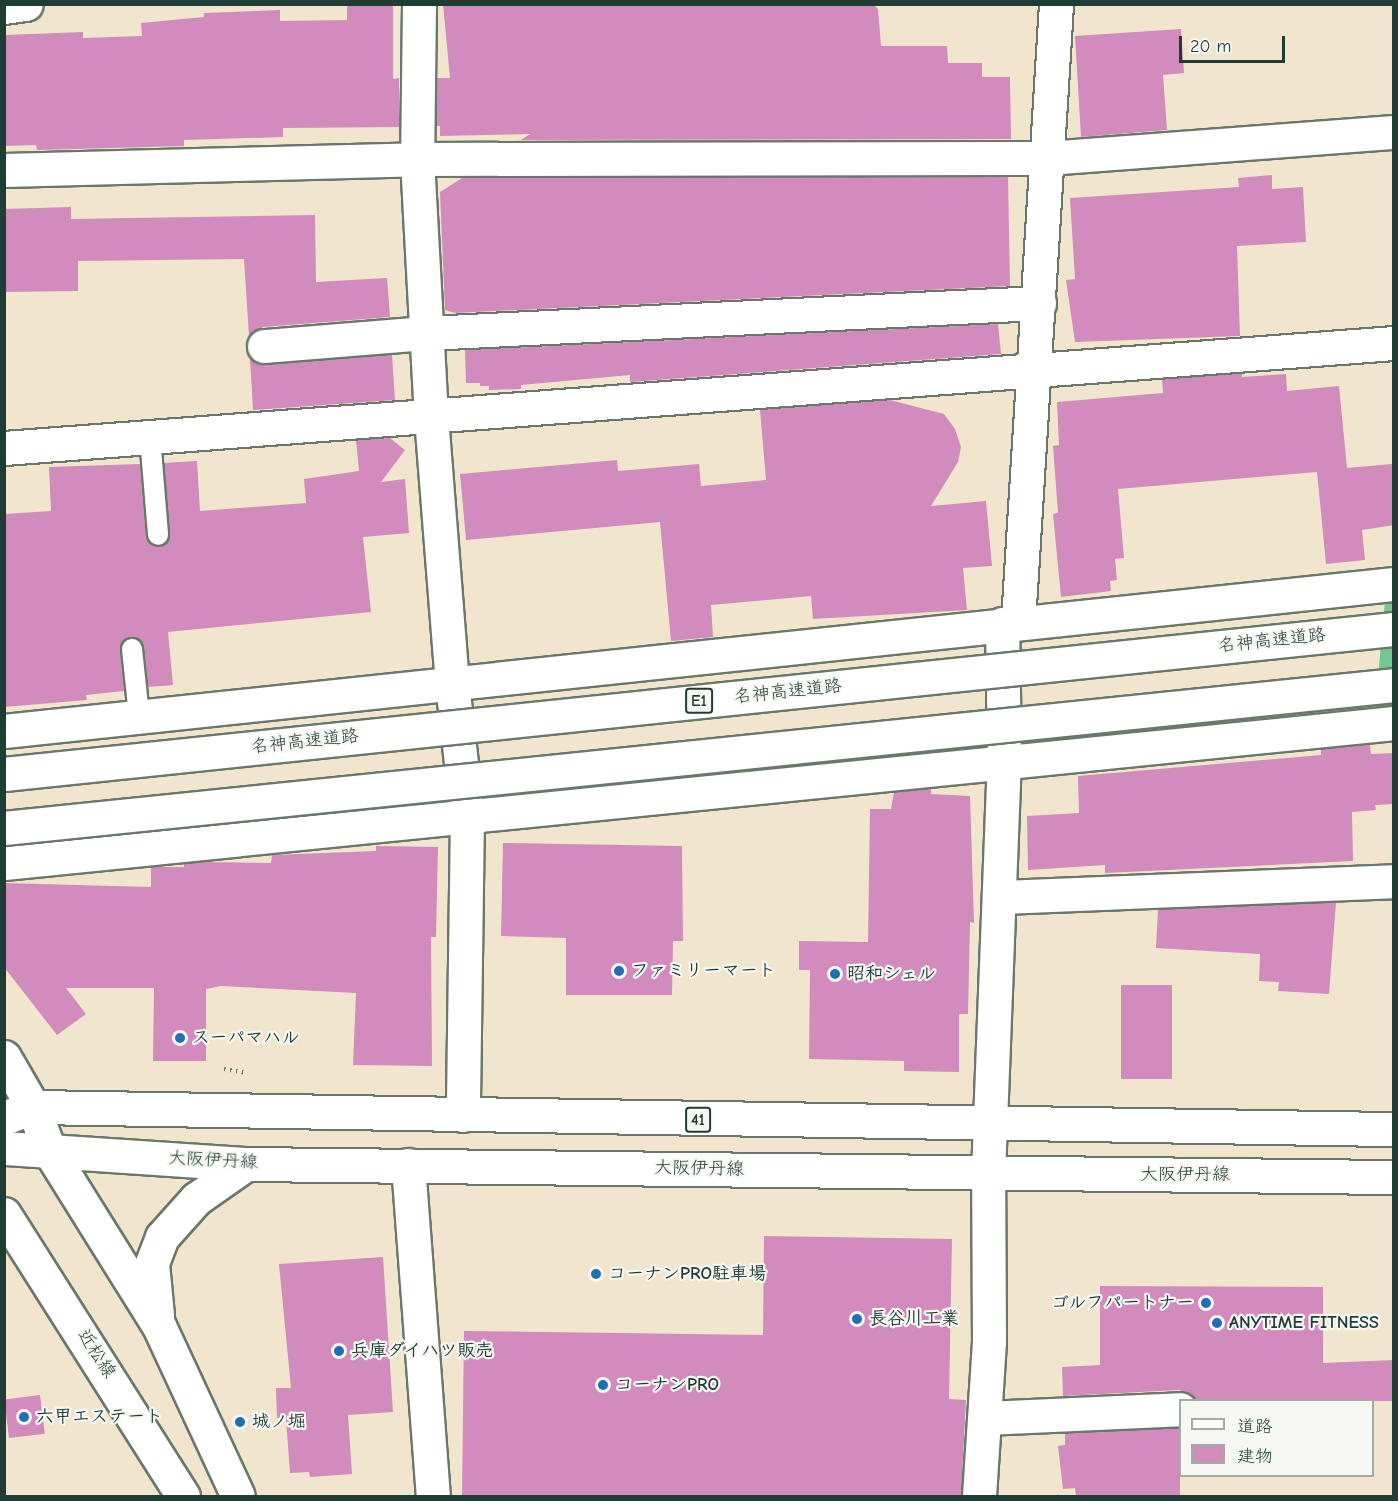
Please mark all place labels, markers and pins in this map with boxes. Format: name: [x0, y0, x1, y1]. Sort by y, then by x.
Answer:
place label: ファミリーマート: [631, 960, 775, 982]
place label: 昭和シェル: [847, 963, 937, 985]
marker: ファミリーマート: [612, 964, 626, 978]
marker: 昭和シェル: [828, 967, 842, 981]
place label: スーパマハル: [192, 1027, 299, 1049]
marker: スーパマハル: [173, 1031, 187, 1045]
place label: コーナンPRO駐車場: [608, 1263, 766, 1285]
marker: コーナンPRO駐車場: [589, 1267, 603, 1281]
place label: ゴルフパートナー: [1050, 1292, 1194, 1314]
marker: ゴルフパートナー: [1199, 1296, 1213, 1310]
place label: 長谷川工業: [869, 1308, 959, 1330]
marker: 長谷川工業: [850, 1312, 864, 1326]
place label: ANYTIME FITNESS: [1229, 1312, 1379, 1334]
marker: ANYTIME FITNESS: [1210, 1316, 1224, 1330]
place label: 兵庫ダイハツ販売: [351, 1340, 495, 1362]
marker: 兵庫ダイハツ販売: [332, 1344, 346, 1358]
place label: コーナンPRO: [615, 1374, 719, 1396]
marker: コーナンPRO: [596, 1378, 610, 1392]
place label: 六甲エステート: [36, 1406, 162, 1428]
marker: 六甲エステート: [17, 1410, 31, 1424]
place label: 城ノ堀: [252, 1411, 306, 1433]
marker: 城ノ堀: [233, 1415, 247, 1429]

